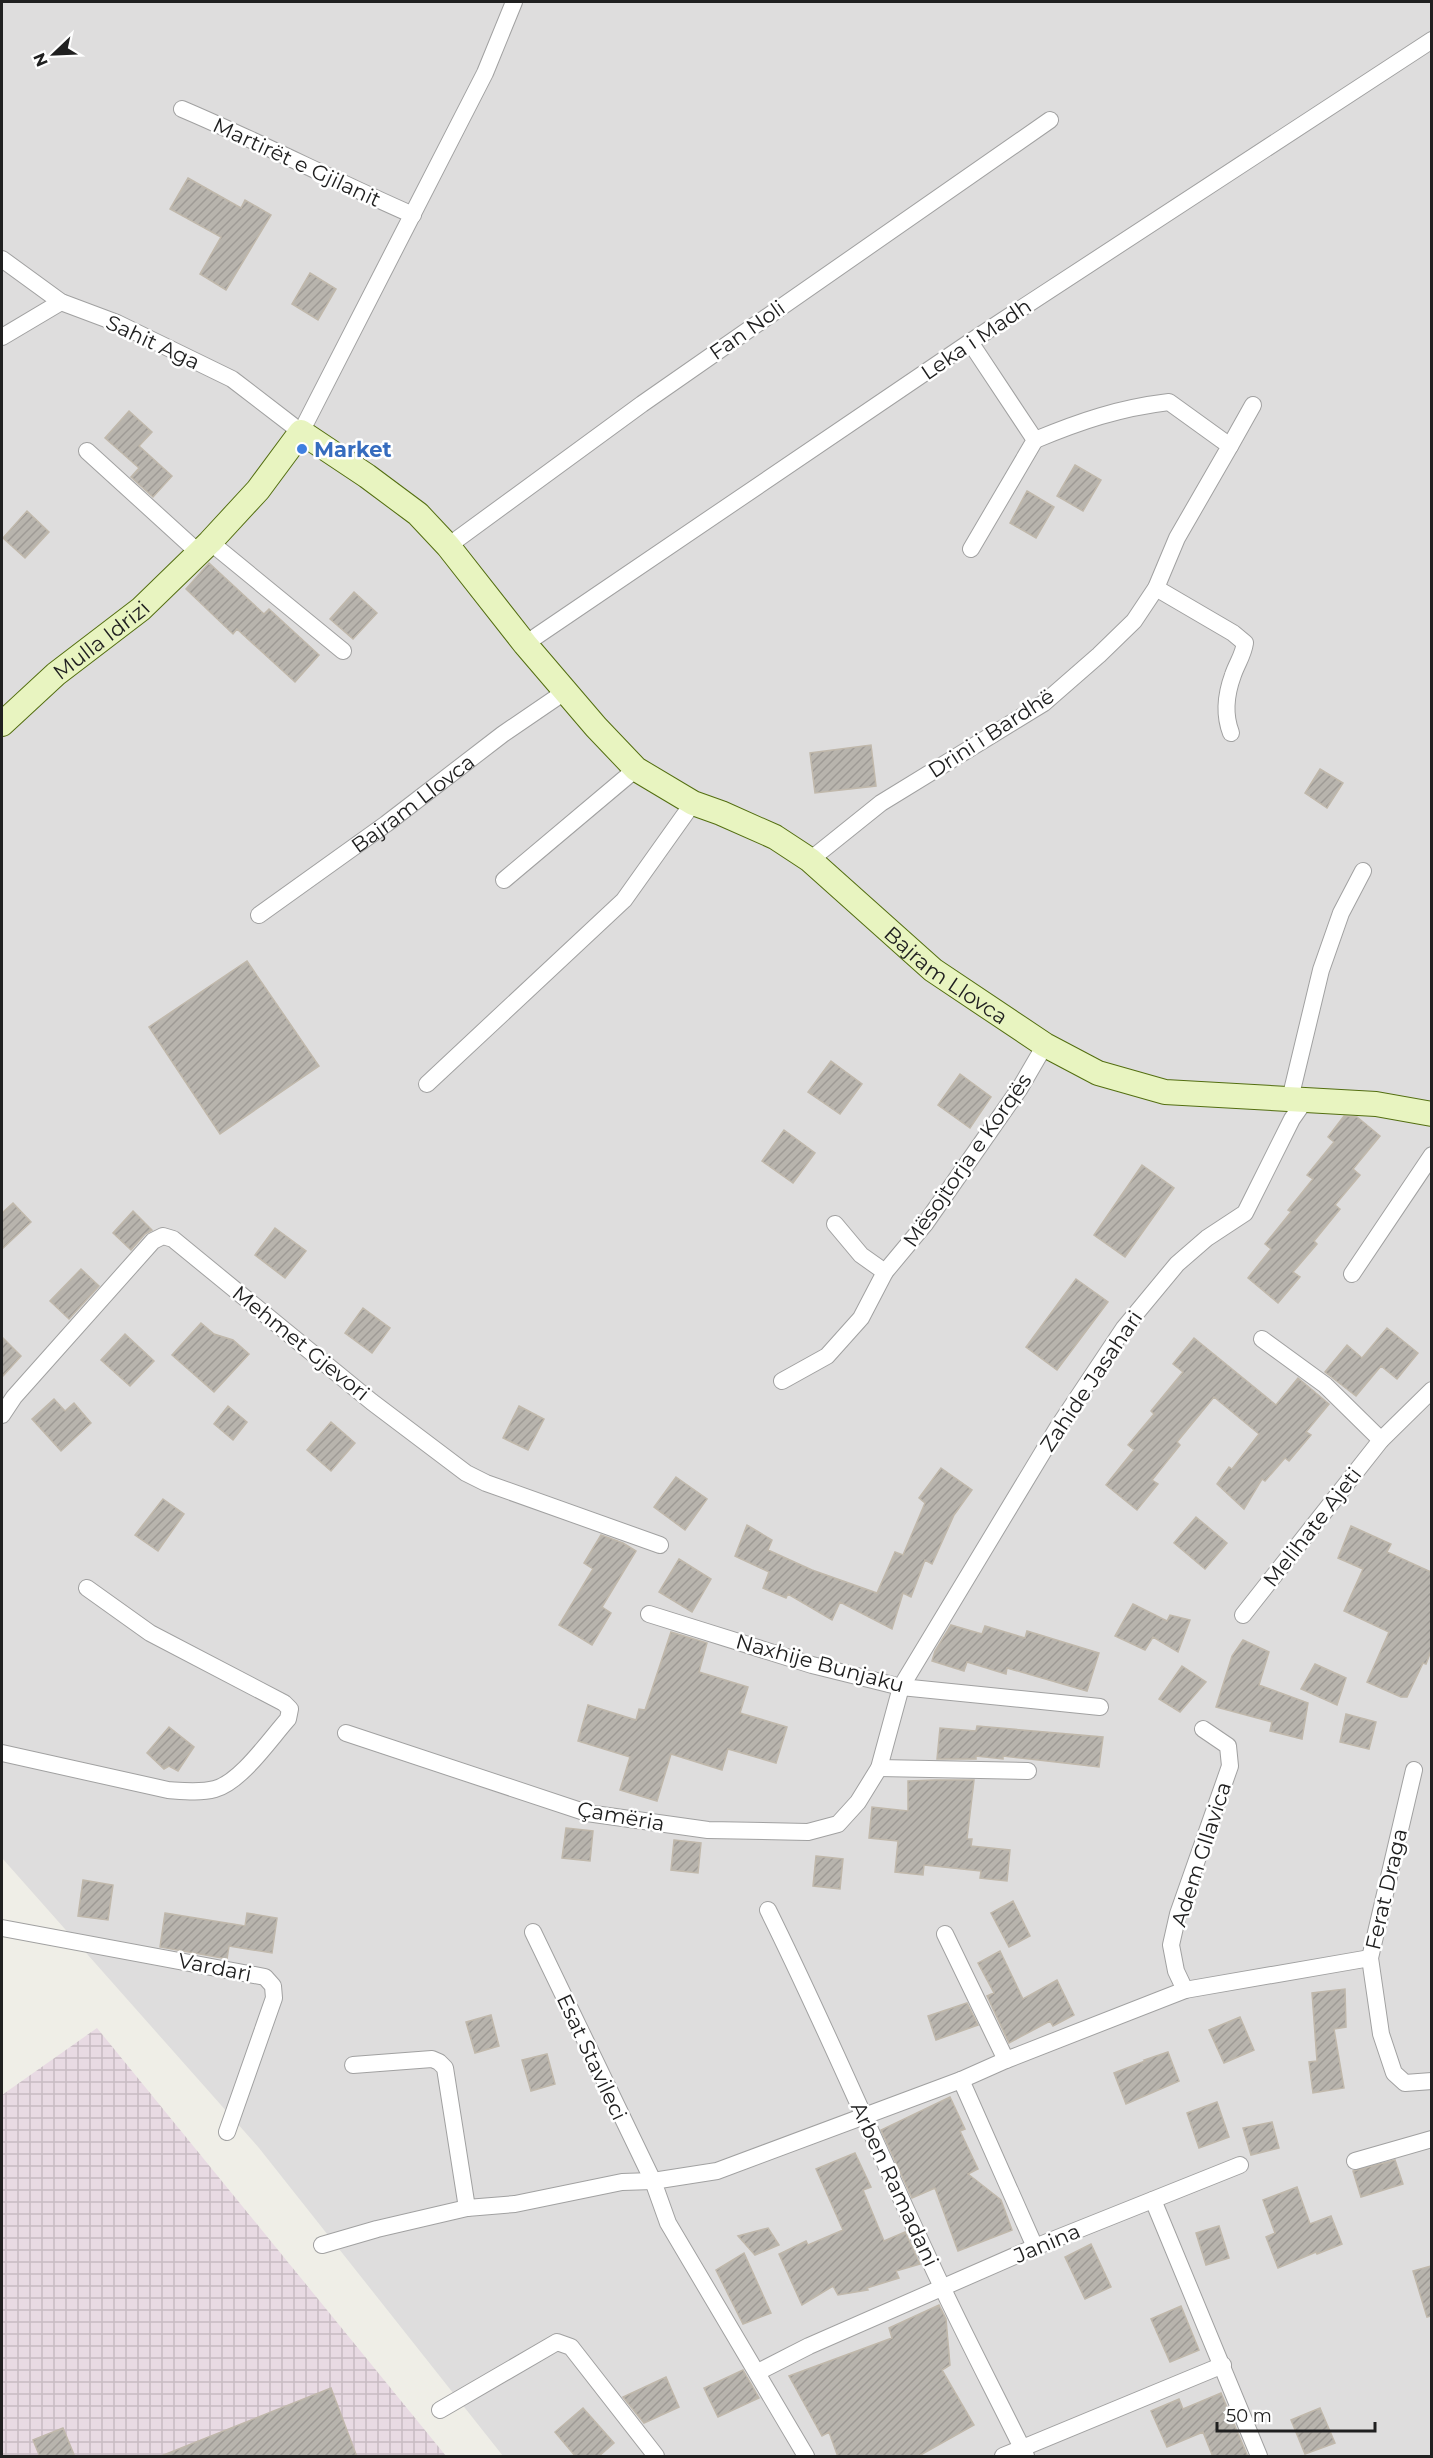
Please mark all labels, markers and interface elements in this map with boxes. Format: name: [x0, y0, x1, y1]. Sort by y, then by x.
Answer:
north arrow: [24, 24, 84, 84]
text: N: [29, 50, 52, 69]
street label: Martirët e Gjilanit: [209, 112, 385, 212]
street label: Leka i Madh: [916, 293, 1036, 385]
street label: Fan Noli: [704, 295, 790, 365]
street label: Sahit Aga: [102, 309, 204, 375]
place label: Market: [314, 437, 392, 462]
marker: Market: [295, 442, 309, 456]
street label: Mulla Idrizi: [48, 595, 154, 684]
street label: Drini i Bardhë: [923, 683, 1059, 783]
street label: Bajram Llovca: [346, 748, 479, 858]
street label: Bajram Llovca: [880, 920, 1013, 1029]
street label: Mësojtorja e Korqës: [898, 1068, 1036, 1252]
street label: Mehmet Gjevori: [228, 1280, 374, 1406]
street label: Zahide Jasahari: [1035, 1306, 1147, 1456]
street label: Melihate Ajeti: [1258, 1462, 1366, 1592]
street label: Naxhije Bunjaku: [733, 1629, 907, 1697]
street label: Adem Gllavica: [1166, 1779, 1236, 1929]
street label: Çamëria: [575, 1796, 667, 1836]
street label: Ferat Draga: [1360, 1826, 1412, 1952]
street label: Vardari: [176, 1948, 254, 1986]
street label: Esat Stavileci: [552, 1990, 632, 2124]
street label: Arben Ramadani: [846, 2098, 944, 2270]
street label: Janina: [1009, 2218, 1084, 2268]
scale bar: [1217, 2395, 1374, 2433]
text: 50 m: [1226, 2405, 1272, 2427]

